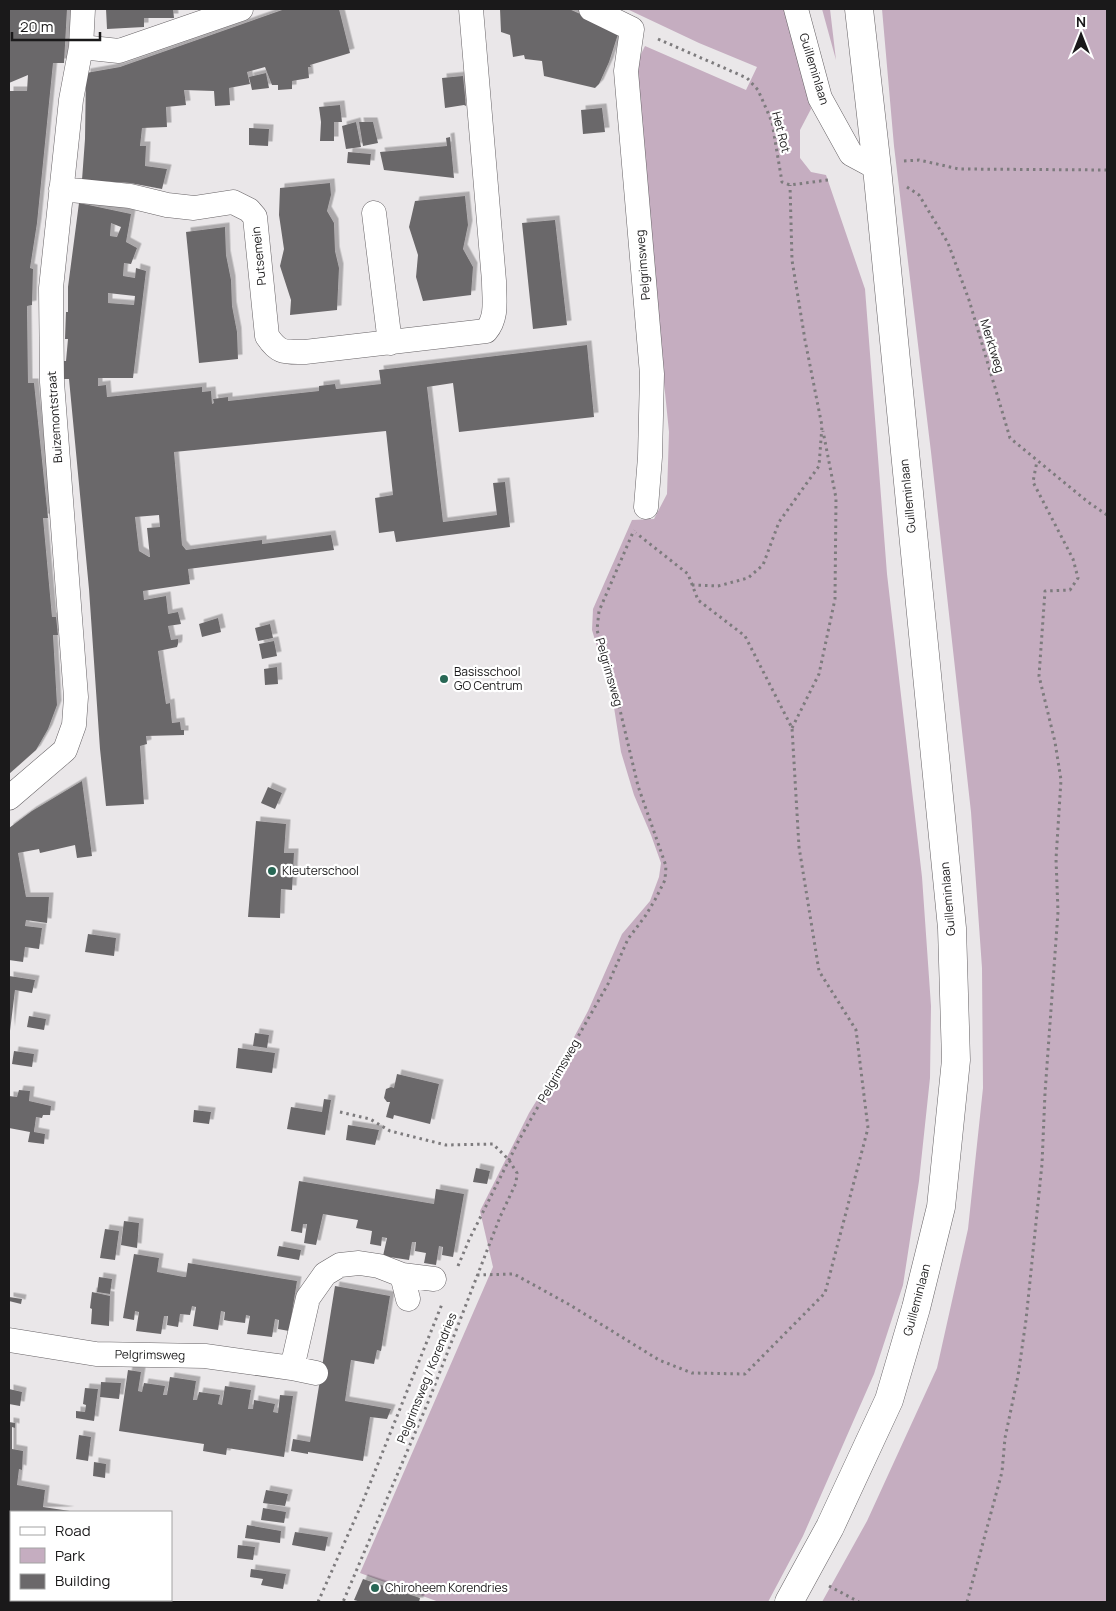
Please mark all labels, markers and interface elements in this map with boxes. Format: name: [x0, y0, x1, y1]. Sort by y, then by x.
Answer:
scale bar: [12, 10, 100, 42]
north arrow: [1056, 10, 1106, 60]
text: N: [1076, 12, 1086, 31]
text: 20 m: [20, 16, 53, 37]
street label: Guilleminlaan: [796, 31, 833, 107]
street label: Het Rot: [768, 109, 795, 154]
street label: Putsemein: [247, 226, 270, 286]
street label: Pelgrimsweg: [631, 229, 654, 301]
street label: Merktweg: [976, 317, 1009, 375]
street label: Buizemontstraat: [43, 370, 66, 464]
street label: Guilleminlaan: [895, 458, 920, 534]
street label: Pelgrimsweg: [592, 636, 627, 708]
place label: Basisschool GO Centrum: [454, 663, 523, 694]
marker: Basisschool GO Centrum: [438, 673, 450, 685]
street label: Guilleminlaan: [936, 861, 959, 937]
place label: Kleuterschool: [282, 862, 359, 879]
marker: Kleuterschool: [266, 865, 278, 877]
street label: Pelgrimsweg: [534, 1036, 584, 1106]
street label: Guilleminlaan: [899, 1262, 934, 1338]
street label: Pelgrimsweg / Korendries: [393, 1310, 461, 1446]
street label: Pelgrimsweg: [115, 1345, 185, 1364]
legend: [10, 1511, 172, 1601]
text: Road: [55, 1520, 91, 1541]
text: Park: [55, 1545, 85, 1566]
text: Building: [55, 1570, 110, 1591]
place label: Chiroheem Korendries: [385, 1579, 508, 1596]
marker: Chiroheem Korendries: [369, 1582, 381, 1594]

